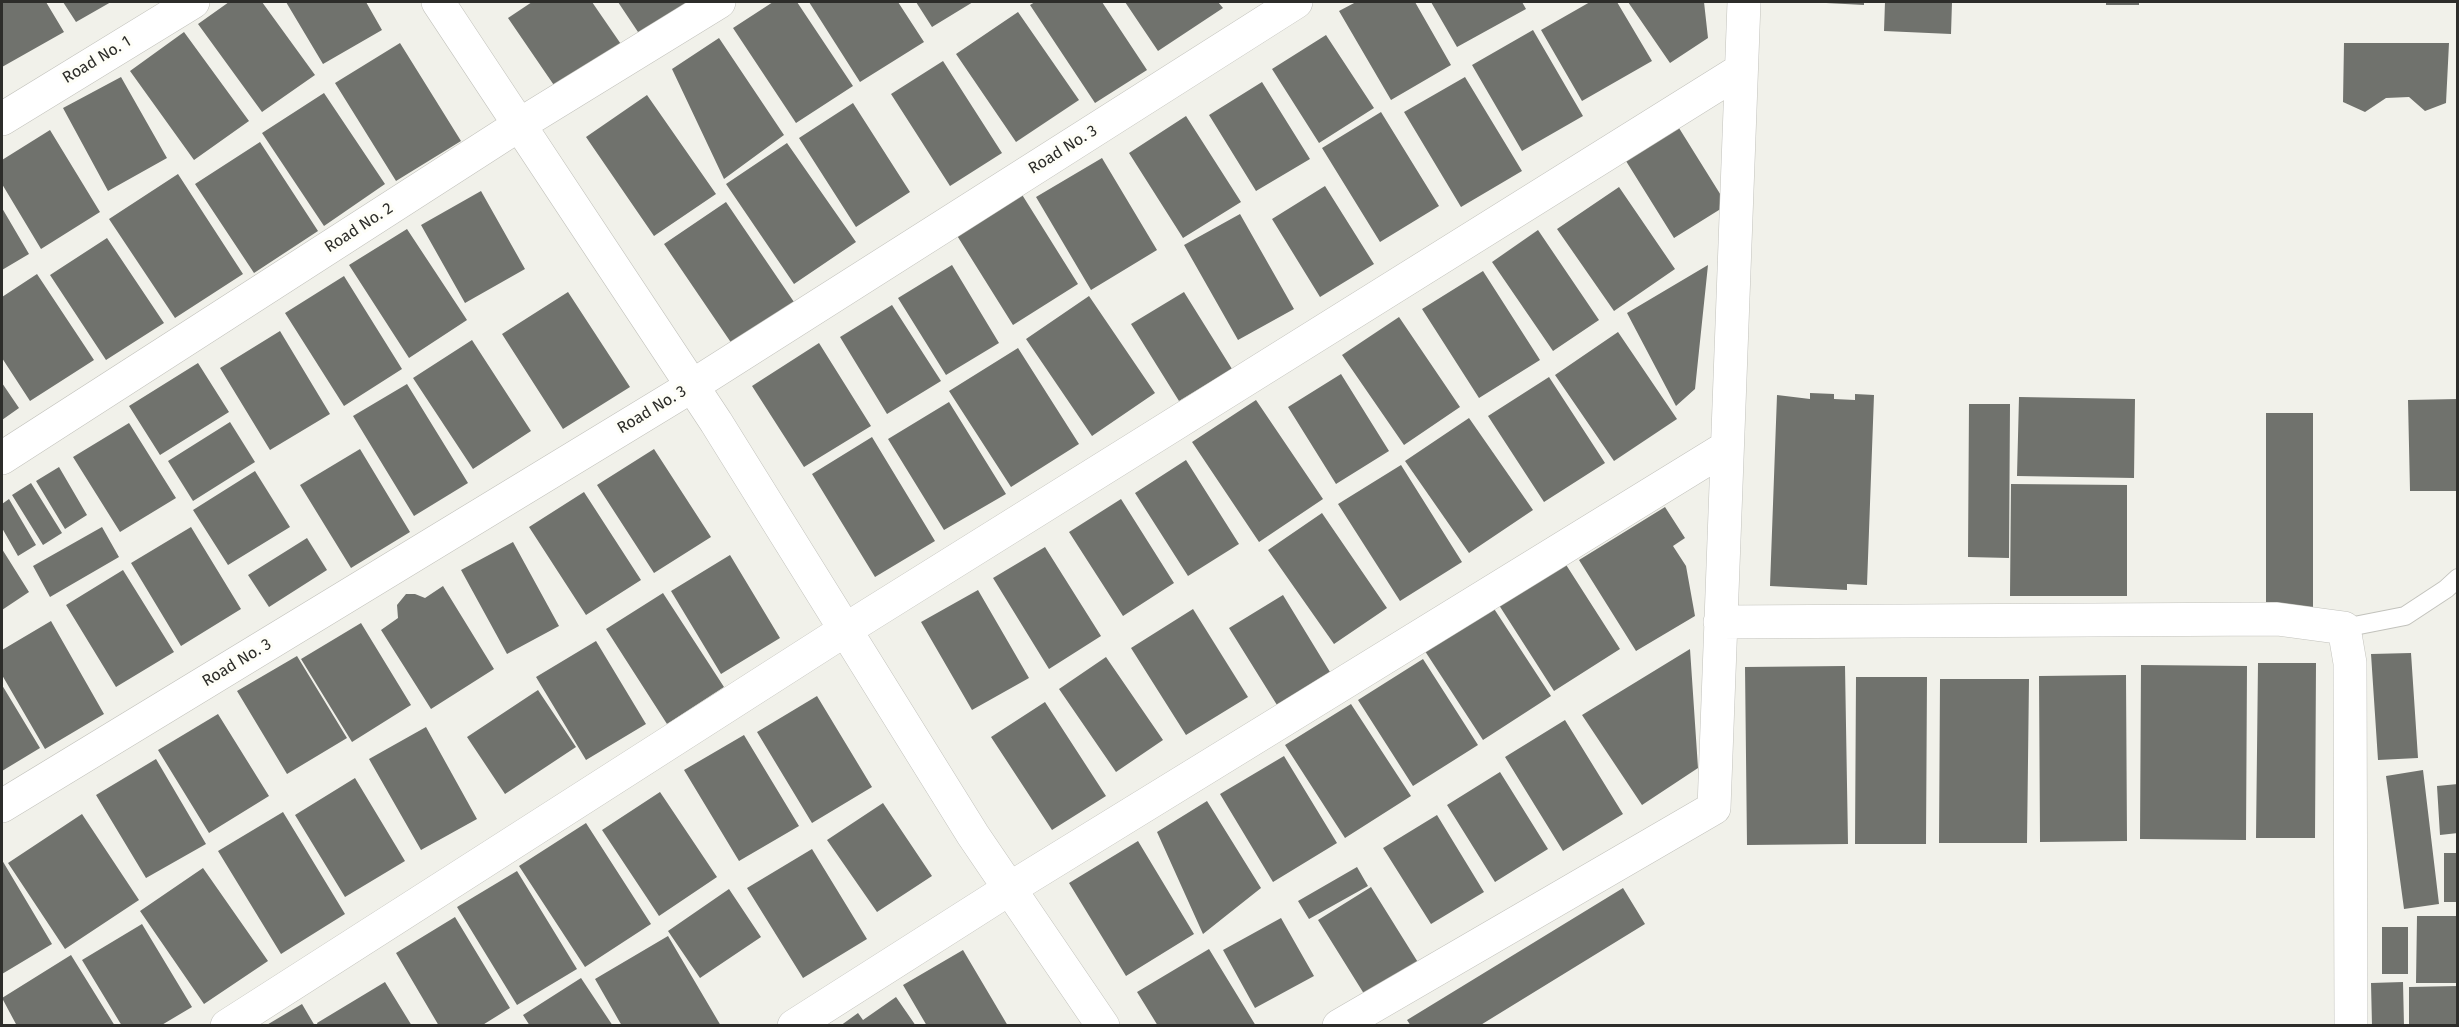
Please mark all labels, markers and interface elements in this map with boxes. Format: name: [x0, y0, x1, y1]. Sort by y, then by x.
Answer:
street label: Road No. 1: [59, 32, 135, 88]
street label: Road No. 3: [1025, 121, 1101, 179]
street label: Road No. 2: [321, 199, 397, 257]
street label: Road No. 3: [614, 382, 690, 438]
street label: Road No. 3: [199, 635, 275, 691]

